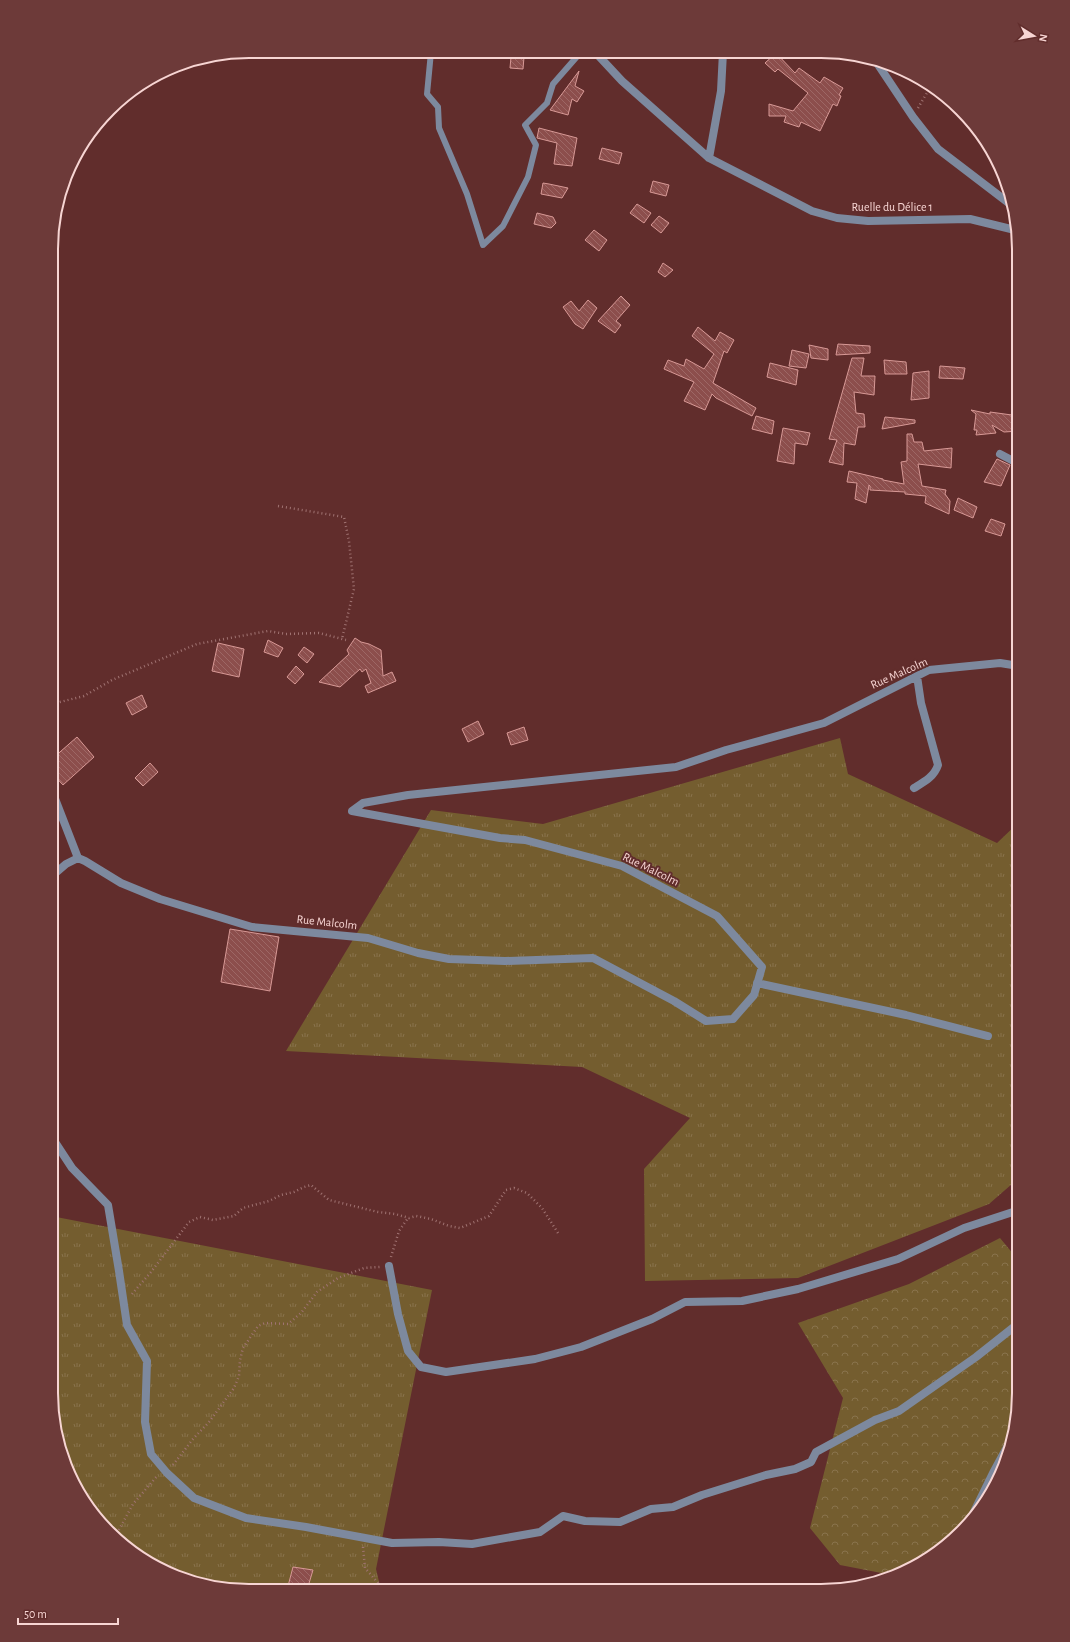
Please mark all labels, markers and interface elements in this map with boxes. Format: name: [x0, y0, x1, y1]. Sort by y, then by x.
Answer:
north arrow: [1014, 16, 1054, 56]
text: N: [1037, 33, 1049, 43]
street label: Ruelle du Délice 1: [851, 201, 933, 213]
street label: Rue Malcolm: [869, 655, 929, 691]
street label: Rue Malcolm: [621, 850, 681, 888]
street label: Rue Malcolm: [296, 913, 358, 931]
scale bar: [18, 1600, 118, 1626]
text: 50 m: [24, 1608, 47, 1620]

